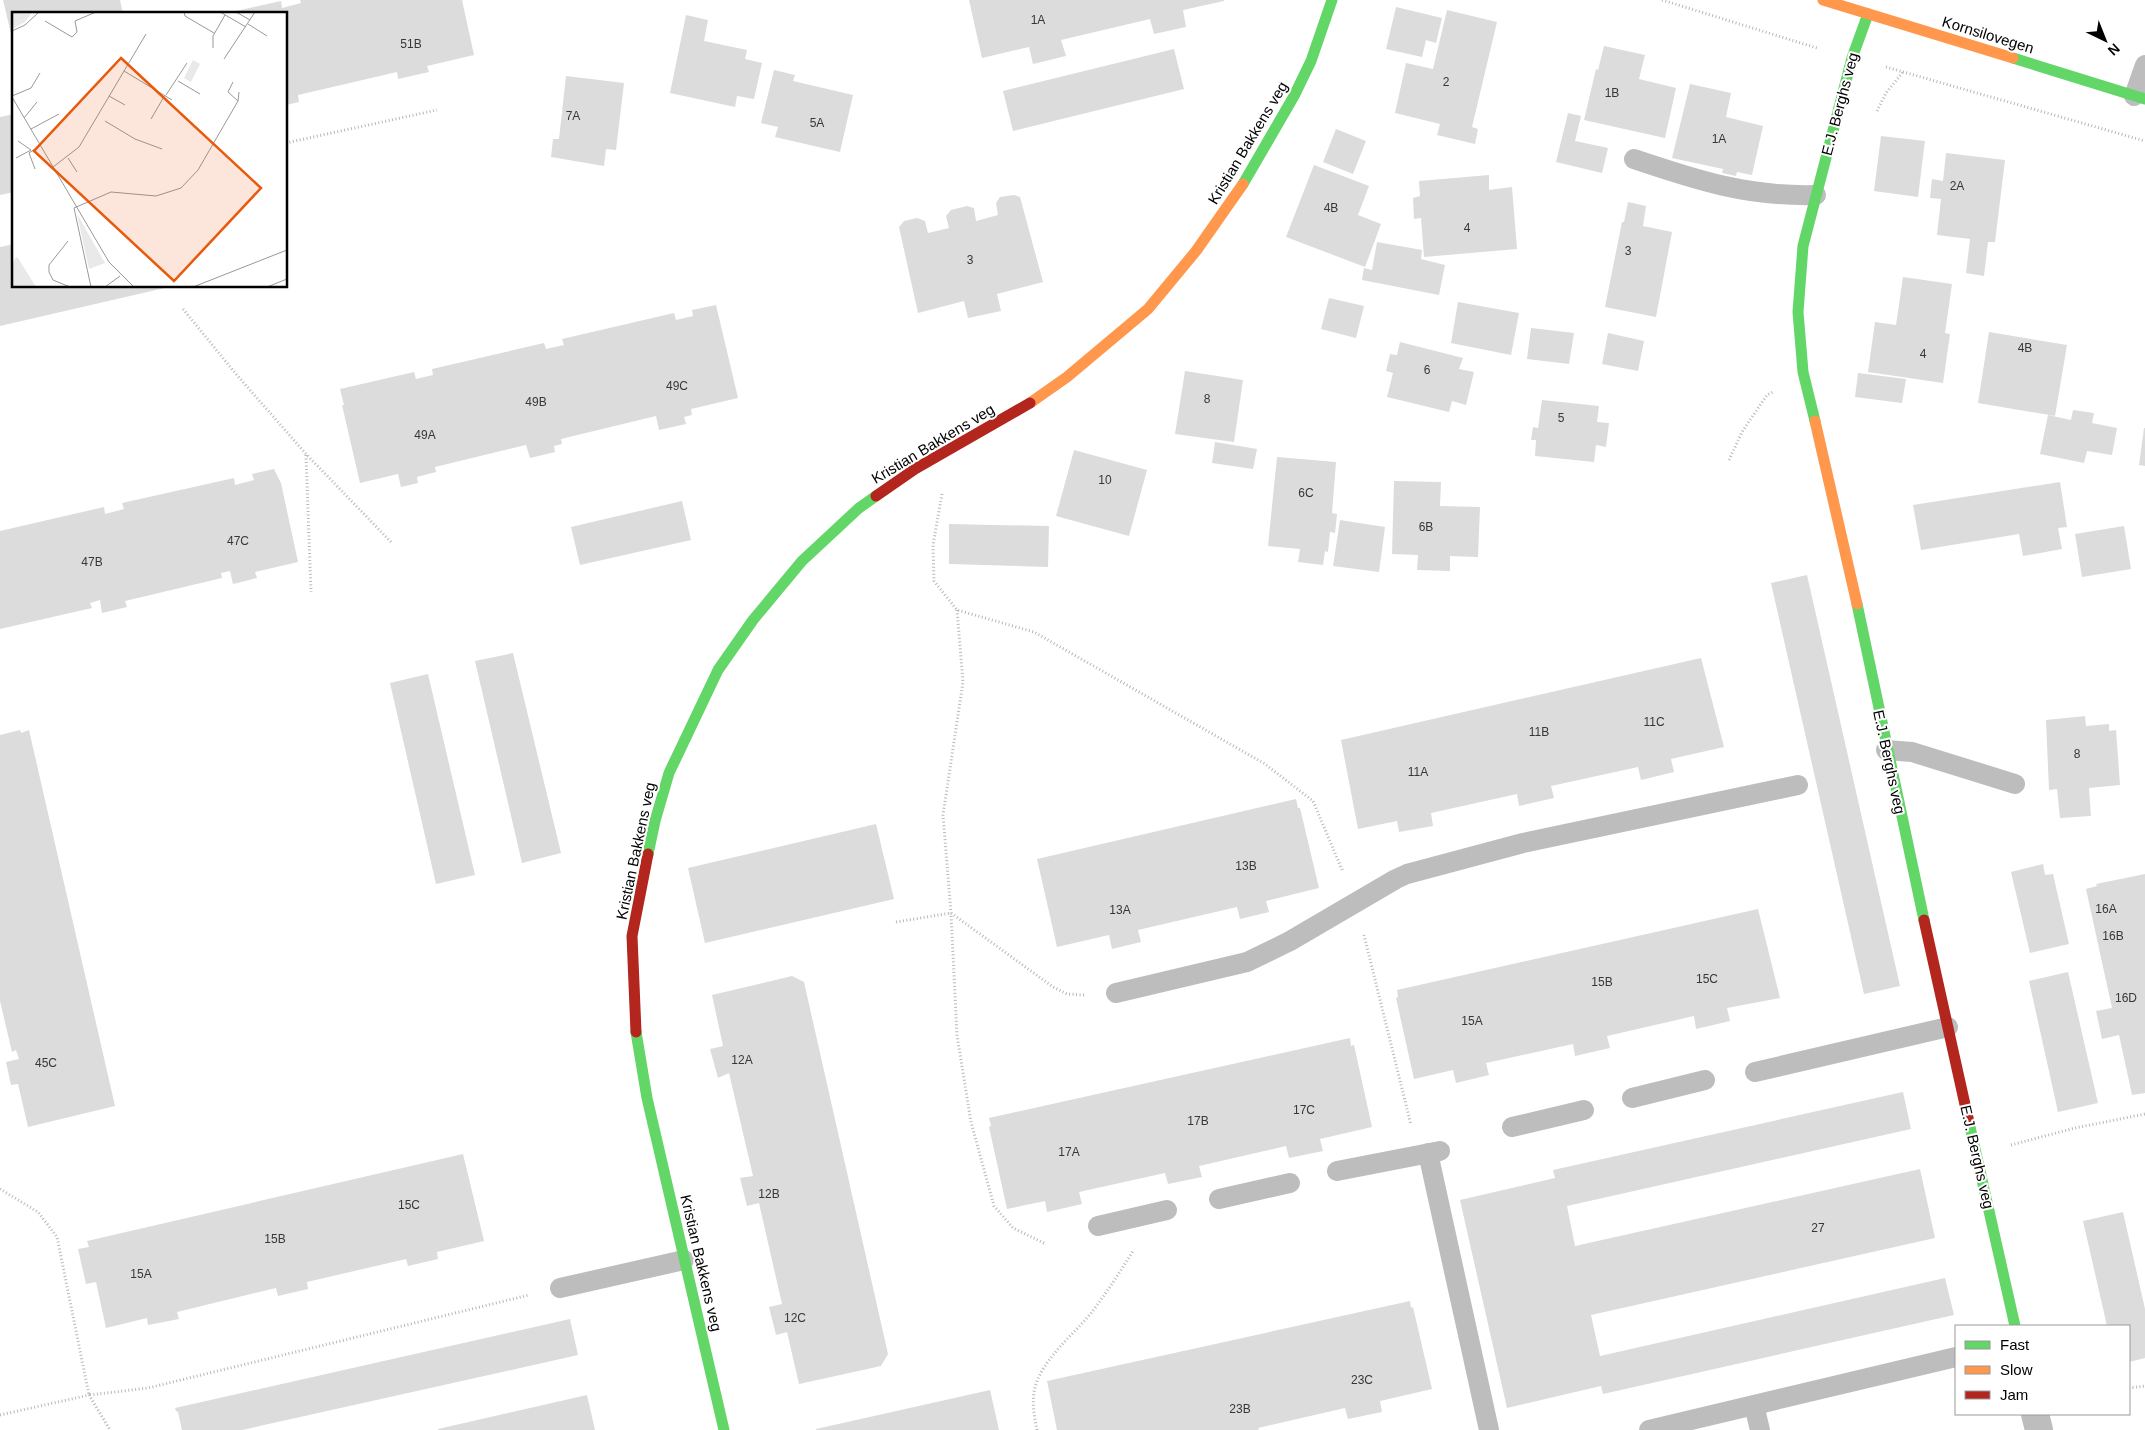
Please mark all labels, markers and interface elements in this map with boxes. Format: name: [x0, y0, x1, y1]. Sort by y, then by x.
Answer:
inset map: [12, 12, 288, 288]
street label: Kornsilovegen: [1940, 12, 2036, 57]
house number: 1A: [1031, 13, 1045, 27]
north arrow: [2080, 15, 2130, 65]
house number: 51B: [400, 37, 422, 51]
text: N: [2105, 40, 2123, 59]
street label: E.J. Berghs veg: [1818, 51, 1861, 157]
house number: 2: [1443, 75, 1450, 89]
street label: Kristian Bakkens veg: [1204, 78, 1291, 207]
house number: 1B: [1605, 86, 1619, 100]
house number: 7A: [566, 109, 580, 123]
house number: 5A: [810, 116, 824, 130]
house number: 1A: [1712, 132, 1726, 146]
house number: 2A: [1950, 179, 1964, 193]
house number: 4B: [1324, 201, 1338, 215]
house number: 4: [1464, 221, 1471, 235]
house number: 3: [1625, 244, 1632, 258]
house number: 3: [967, 253, 974, 267]
house number: 4B: [2018, 341, 2032, 355]
house number: 4: [1920, 347, 1927, 361]
house number: 6: [1424, 363, 1431, 377]
house number: 49C: [666, 379, 688, 393]
house number: 8: [1204, 392, 1211, 406]
house number: 49B: [525, 395, 547, 409]
street label: Kristian Bakkens veg: [868, 400, 997, 487]
house number: 5: [1558, 411, 1565, 425]
house number: 49A: [414, 428, 436, 442]
house number: 10: [1098, 473, 1112, 487]
house number: 6C: [1298, 486, 1314, 500]
house number: 6B: [1419, 520, 1433, 534]
house number: 47C: [227, 534, 249, 548]
house number: 47B: [81, 555, 103, 569]
street label: E.J. Berghs veg: [1870, 708, 1909, 815]
house number: 11C: [1643, 715, 1665, 729]
house number: 11B: [1529, 725, 1549, 739]
house number: 8: [2074, 747, 2081, 761]
house number: 11A: [1408, 765, 1428, 779]
street label: Kristian Bakkens veg: [613, 781, 658, 921]
house number: 13B: [1235, 859, 1257, 873]
house number: 16A: [2095, 902, 2117, 916]
house number: 13A: [1109, 903, 1131, 917]
house number: 16B: [2102, 929, 2124, 943]
house number: 15C: [1696, 972, 1718, 986]
house number: 15B: [1591, 975, 1613, 989]
house number: 16D: [2115, 991, 2137, 1005]
house number: 15A: [1461, 1014, 1483, 1028]
house number: 12A: [731, 1053, 753, 1067]
house number: 45C: [35, 1056, 57, 1070]
house number: 17C: [1293, 1103, 1315, 1117]
street label: E.J. Berghs veg: [1957, 1103, 1998, 1210]
house number: 17B: [1187, 1114, 1209, 1128]
house number: 17A: [1058, 1145, 1080, 1159]
house number: 12B: [758, 1187, 780, 1201]
street label: Kristian Bakkens veg: [677, 1193, 726, 1333]
house number: 15C: [398, 1198, 420, 1212]
house number: 27: [1811, 1221, 1825, 1235]
house number: 15B: [264, 1232, 286, 1246]
house number: 15A: [130, 1267, 152, 1281]
house number: 12C: [784, 1311, 806, 1325]
legend: [1955, 1325, 2130, 1415]
text: Fast: [2000, 1336, 2030, 1353]
text: Slow: [2000, 1361, 2033, 1378]
house number: 23C: [1351, 1373, 1373, 1387]
text: Jam: [2000, 1386, 2028, 1403]
house number: 23B: [1229, 1402, 1251, 1416]

